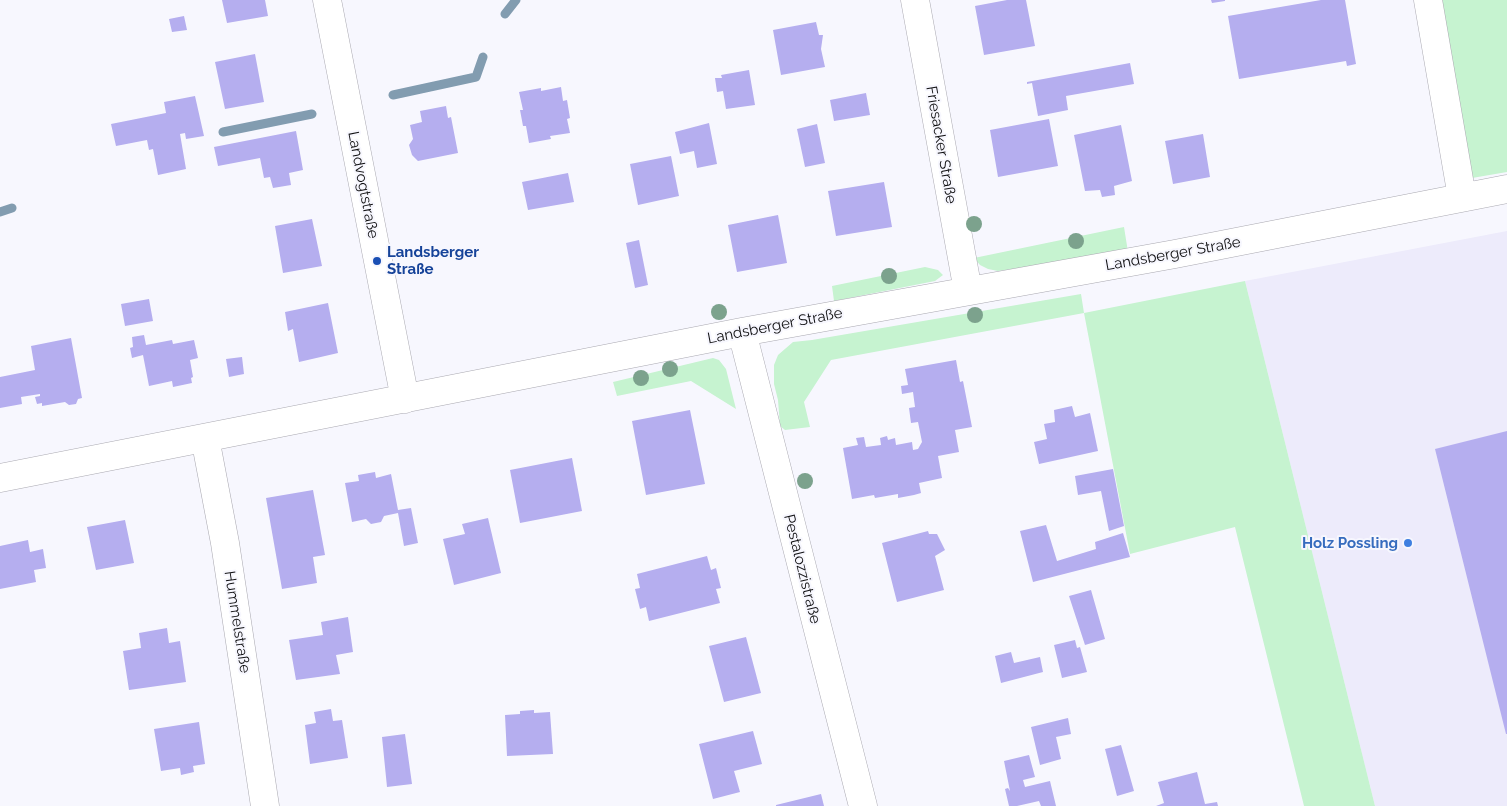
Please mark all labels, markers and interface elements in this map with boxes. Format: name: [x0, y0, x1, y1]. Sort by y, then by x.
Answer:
street label: Friesacker Straße: [922, 85, 960, 205]
street label: Landvogtstraße: [344, 130, 382, 240]
street label: Landsberger Straße: [1104, 233, 1242, 275]
place label: Landsberger Straße: [387, 243, 479, 278]
marker: Landsberger Straße: [371, 255, 383, 267]
street label: Landsberger Straße: [706, 304, 844, 348]
street label: Pestalozzistraße: [780, 512, 824, 626]
place label: Holz Possling: [1302, 534, 1398, 552]
marker: Holz Possling: [1402, 537, 1414, 549]
street label: Hummelstraße: [220, 570, 254, 674]

